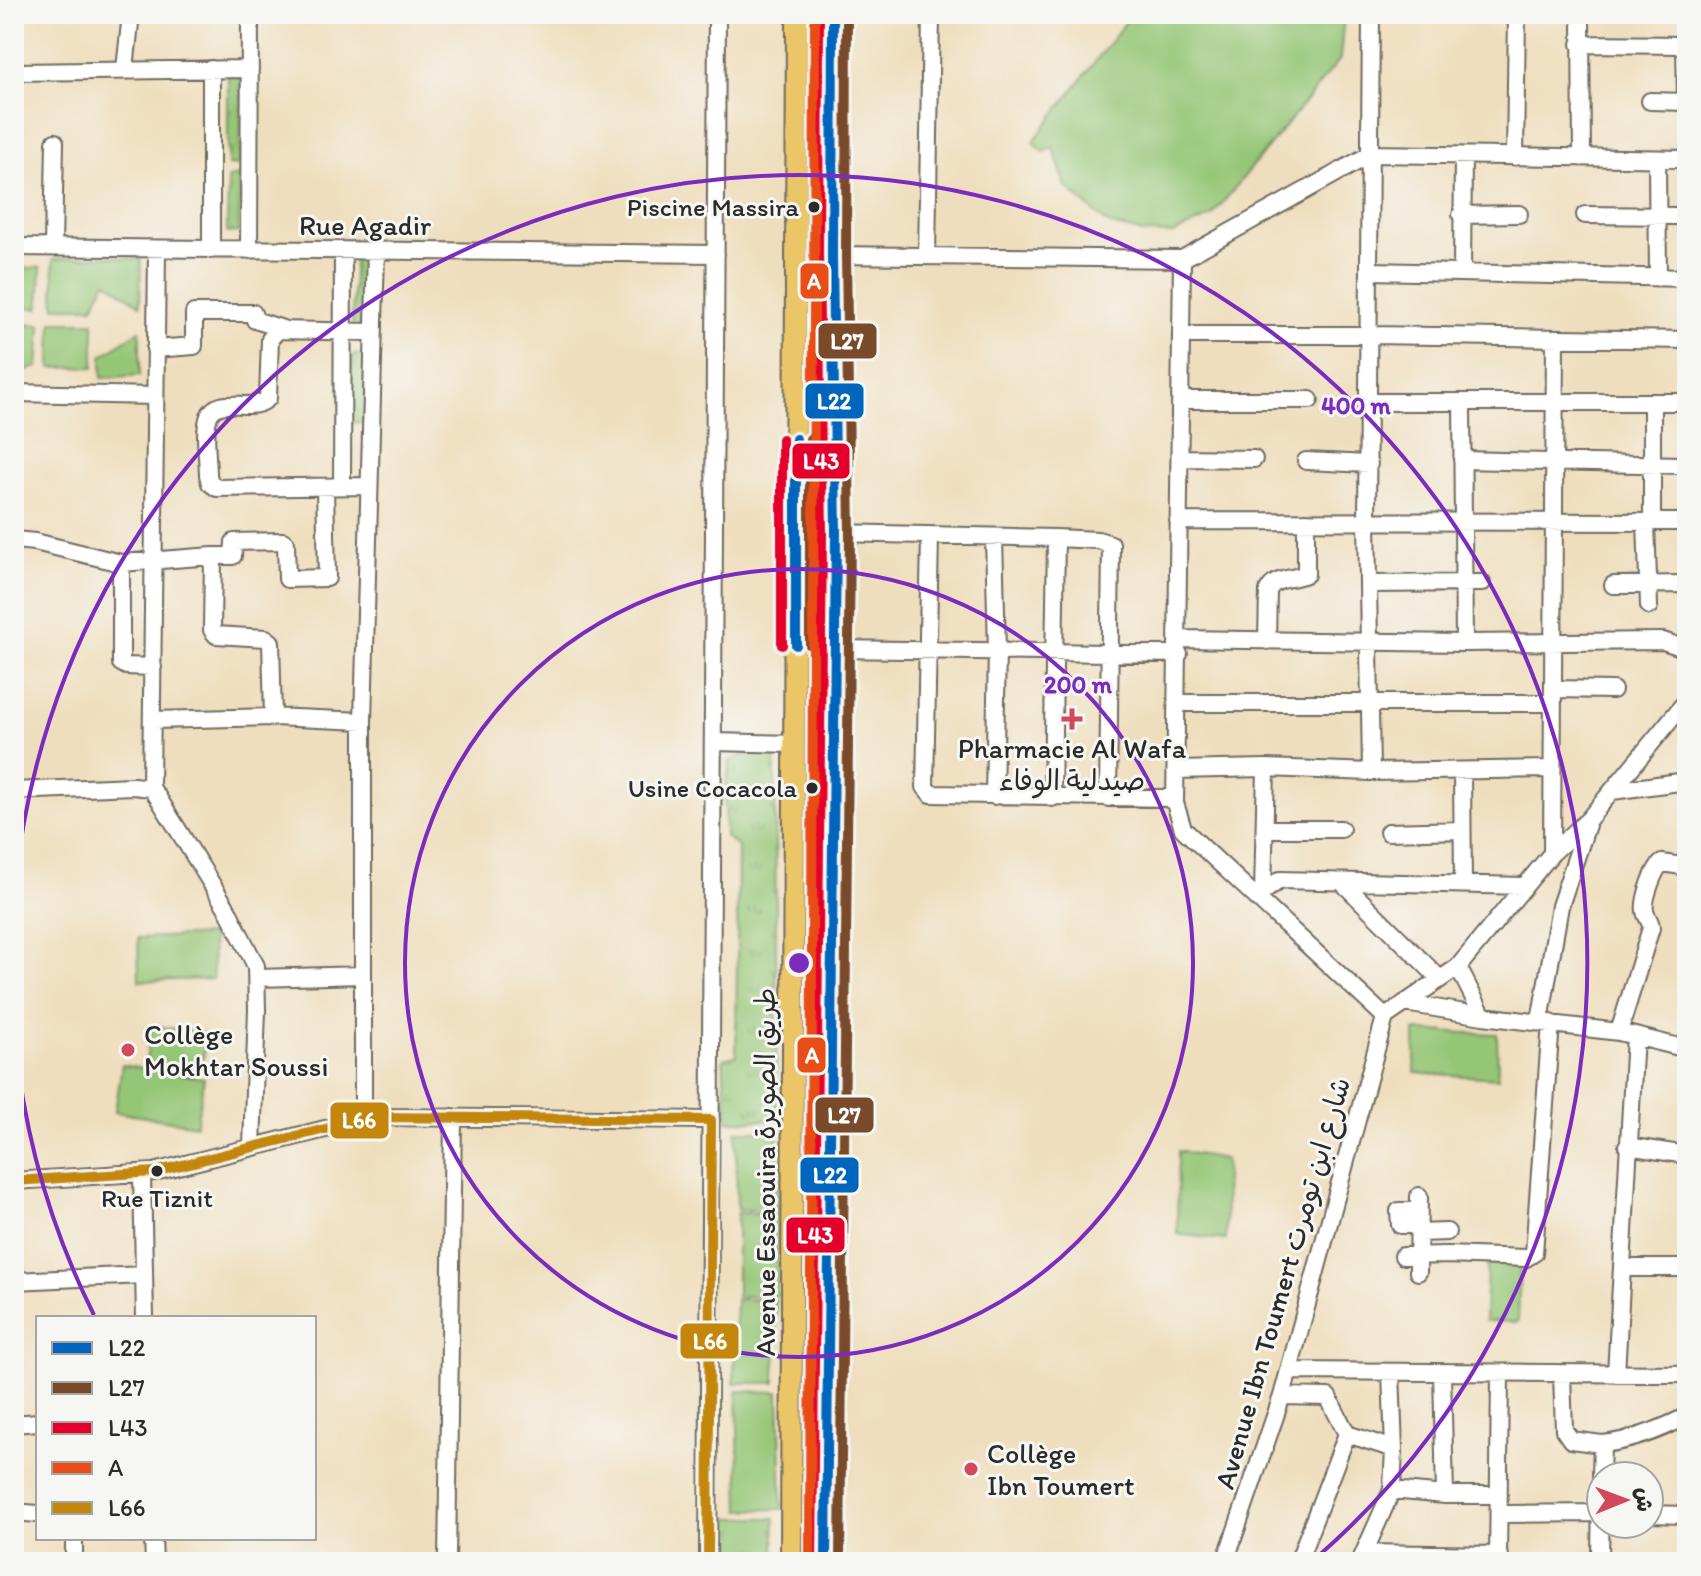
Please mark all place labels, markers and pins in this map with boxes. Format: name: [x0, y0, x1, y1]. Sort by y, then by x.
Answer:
place label: Piscine Massira: [627, 191, 800, 223]
marker: Piscine Massira: [806, 199, 822, 215]
marker: Pharmacie Al Wafa صيدلية الوفاء: [1063, 710, 1081, 728]
place label: Pharmacie Al Wafa صيدلية الوفاء: [958, 731, 1187, 799]
place label: Usine Cocacola: [628, 772, 798, 804]
marker: Usine Cocacola: [804, 780, 820, 796]
centre of rings: [785, 949, 813, 977]
place label: Collège Mokhtar Soussi: [144, 1017, 329, 1083]
marker: Collège Mokhtar Soussi: [119, 1041, 137, 1059]
marker: Rue Tiznit: [149, 1163, 165, 1179]
place label: Rue Tiznit: [101, 1182, 213, 1214]
place label: Collège Ibn Toumert: [987, 1436, 1134, 1502]
marker: Collège Ibn Toumert: [962, 1460, 980, 1478]

